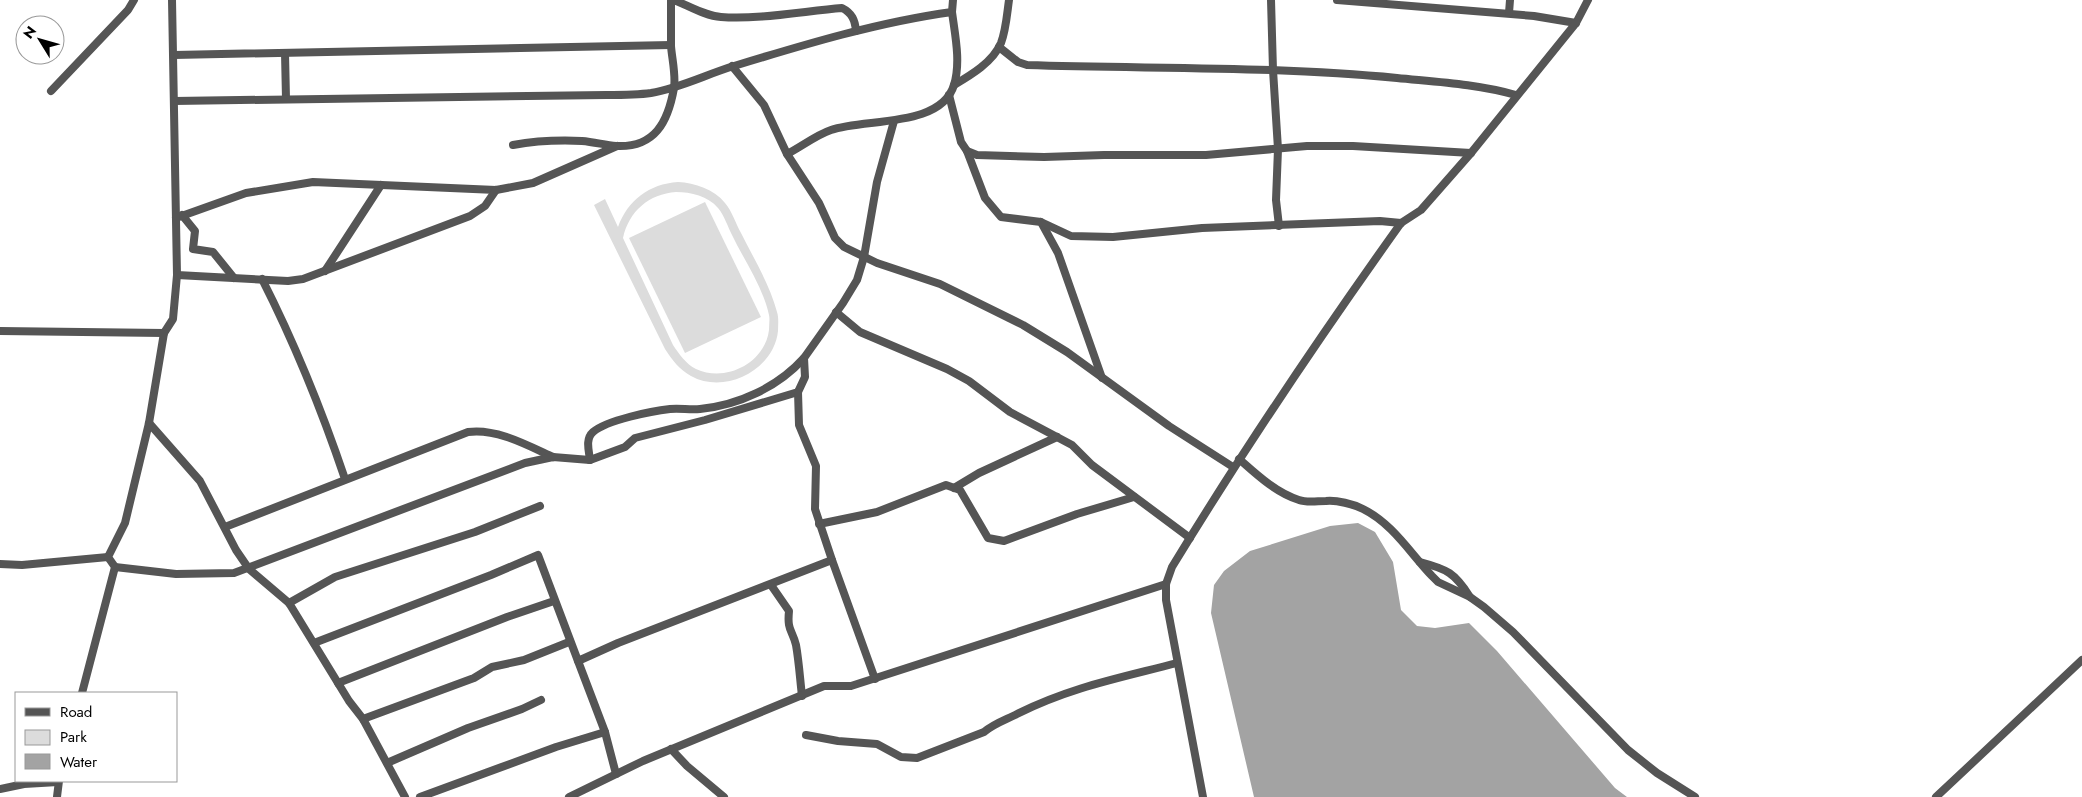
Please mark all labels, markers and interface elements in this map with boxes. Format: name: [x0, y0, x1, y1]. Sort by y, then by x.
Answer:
north arrow: [15, 15, 65, 65]
text: N: [18, 22, 41, 43]
legend: [15, 692, 178, 782]
text: Road: [60, 701, 92, 723]
text: Park: [60, 726, 87, 748]
text: Water: [60, 751, 98, 773]

